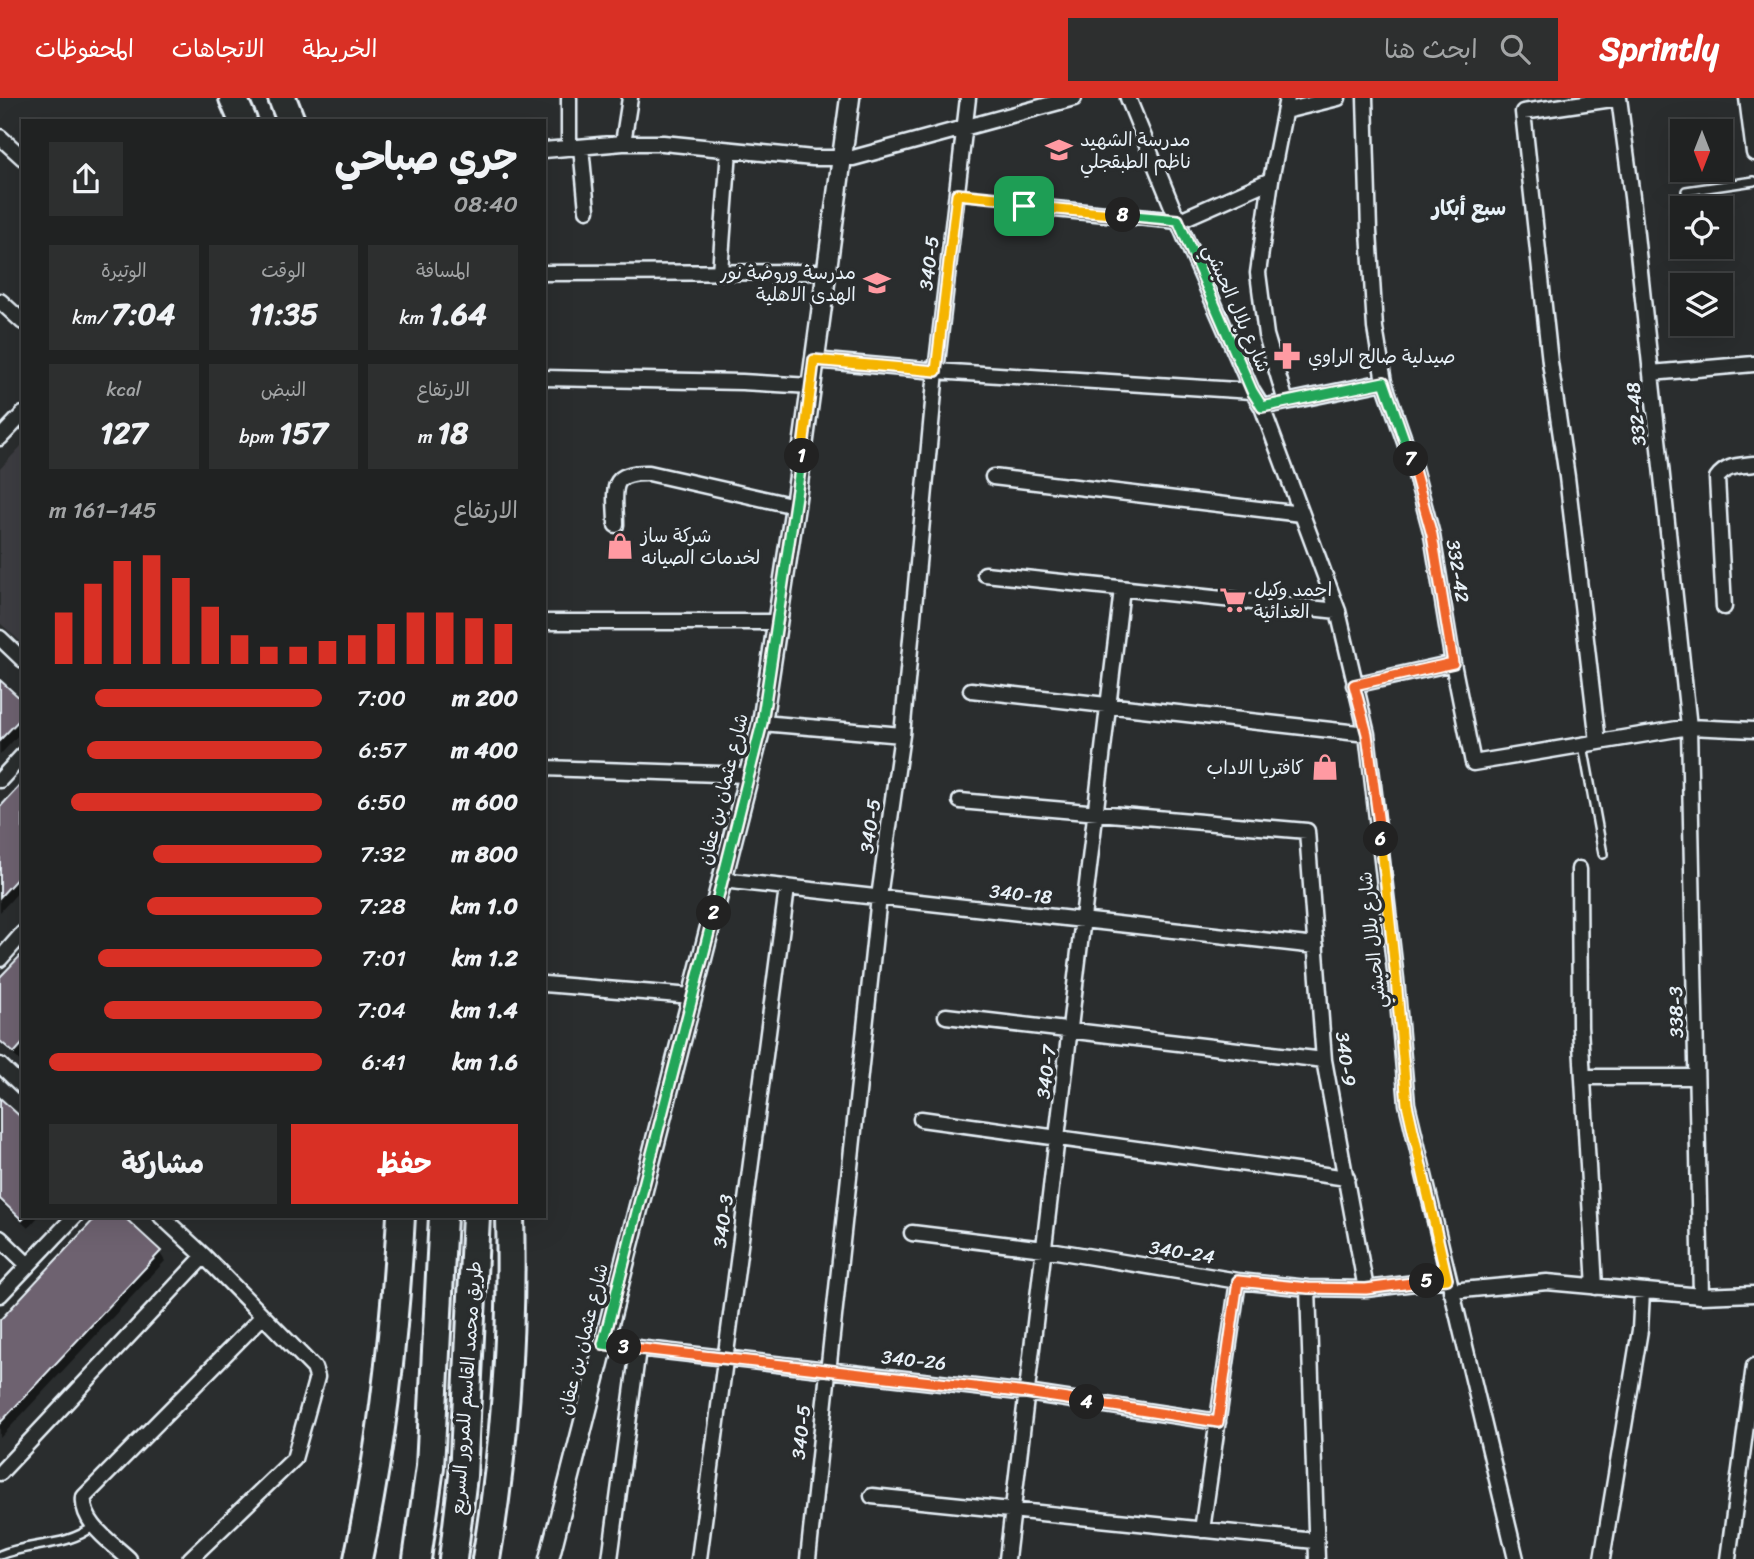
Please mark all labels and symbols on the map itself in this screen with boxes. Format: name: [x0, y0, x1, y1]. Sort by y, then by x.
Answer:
north arrow: [1670, 119, 1732, 182]
place label: مدرسة الشهيد ناظم الطبقجلي: [1080, 123, 1191, 178]
school or university icon: مدرسة الشهيد ناظم الطبقجلي: [1044, 135, 1074, 165]
pin: [994, 176, 1054, 236]
district label: سبع أبكار: [1430, 189, 1506, 227]
pin: 8: [1106, 198, 1140, 232]
street label: 340-5: [909, 233, 949, 292]
street label: شارع بلال الحبشي: [1194, 238, 1280, 378]
place label: مدرسة وروضة نور الهدى الاهلية: [719, 256, 856, 311]
school or university icon: مدرسة وروضة نور الهدى الاهلية: [862, 268, 892, 298]
place label: صيدلية صالح الراوي: [1308, 340, 1455, 373]
pharmacy icon: صيدلية صالح الراوي: [1272, 341, 1302, 371]
street label: 332-48: [1616, 380, 1656, 448]
pin: 1: [784, 438, 820, 474]
pin: 7: [1394, 442, 1428, 476]
place label: شركة ساز لخدمات الصيانه: [639, 519, 760, 574]
shop icon: شركة ساز لخدمات الصيانه: [605, 531, 635, 561]
street label: 332-42: [1437, 537, 1479, 605]
place label: احمد وكيل الغذائية: [1254, 573, 1332, 628]
supermarket icon: احمد وكيل الغذائية: [1218, 585, 1248, 615]
street label: شارع عثمان بن عفان: [688, 710, 758, 868]
place label: كافتريا الاداب: [1206, 751, 1304, 784]
shop icon: كافتريا الاداب: [1310, 752, 1340, 782]
street label: 340-5: [850, 796, 890, 855]
pin: 6: [1364, 822, 1398, 856]
street label: شارع بلال الحبشي: [1348, 870, 1396, 1010]
street label: 340-18: [988, 874, 1054, 914]
pin: 2: [696, 896, 732, 930]
street label: 338-3: [1659, 985, 1693, 1038]
street label: 340-9: [1326, 1030, 1366, 1088]
street label: 340-7: [1026, 1042, 1066, 1101]
street label: 340-3: [703, 1192, 743, 1250]
street label: 340-24: [1147, 1231, 1217, 1273]
street label: طريق محمد القاسم للمرور السريع: [441, 1260, 491, 1516]
street label: شارع عثمان بن عفان: [548, 1260, 618, 1418]
pin: 5: [1410, 1264, 1444, 1298]
pin: 3: [606, 1330, 642, 1364]
street label: 340-26: [880, 1340, 948, 1380]
pin: 4: [1070, 1384, 1104, 1420]
street label: 340-5: [782, 1403, 820, 1461]

